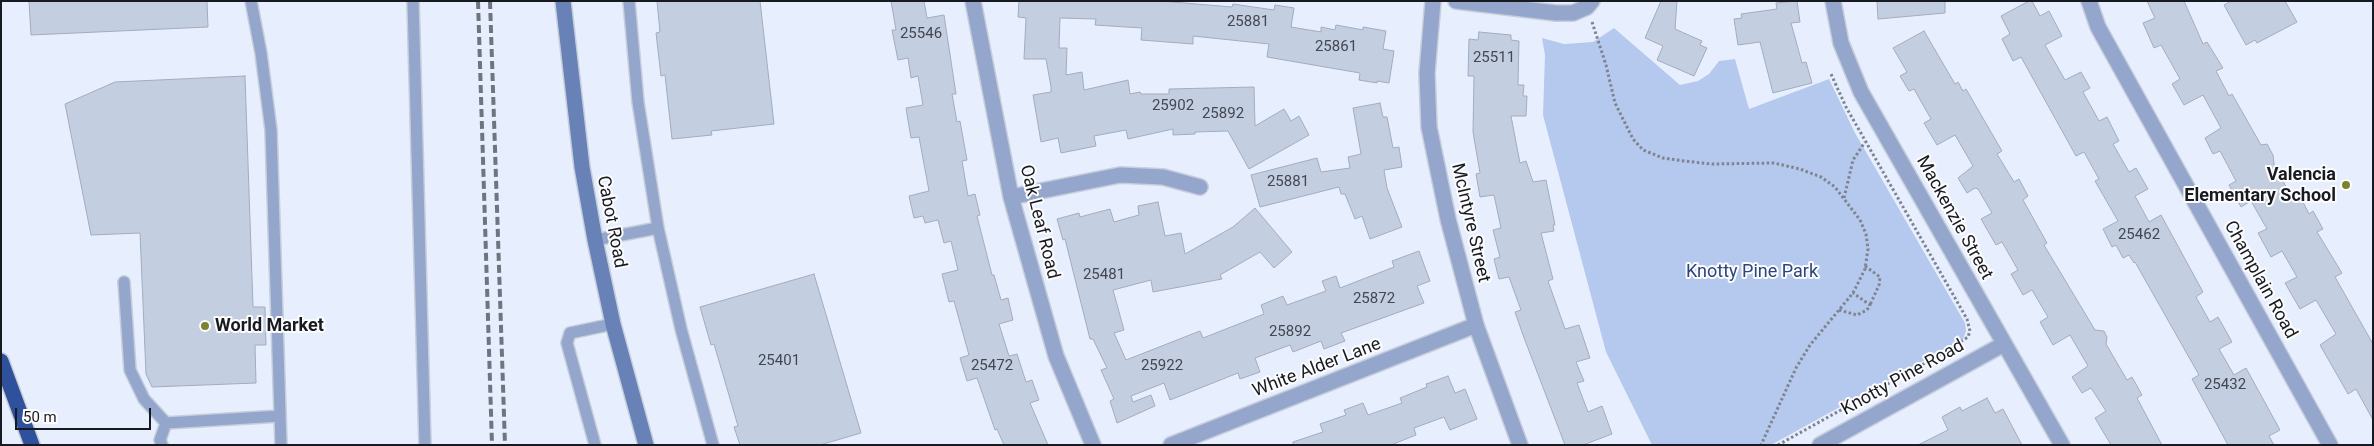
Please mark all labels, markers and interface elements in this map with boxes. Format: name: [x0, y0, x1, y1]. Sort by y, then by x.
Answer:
house number: 25881: [1227, 13, 1269, 31]
house number: 25546: [900, 25, 942, 43]
house number: 25861: [1315, 38, 1357, 56]
house number: 25511: [1473, 49, 1515, 67]
house number: 25902: [1152, 97, 1194, 115]
house number: 25892: [1202, 105, 1244, 123]
street label: Mackenzie Street: [1911, 152, 1997, 284]
street label: McIntyre Street: [1446, 161, 1494, 285]
street label: Oak Leaf Road: [1014, 163, 1064, 281]
place label: Valencia Elementary School: [2184, 164, 2336, 206]
house number: 25881: [1267, 173, 1309, 191]
street label: Cabot Road: [591, 174, 631, 270]
marker: Valencia Elementary School: [2340, 179, 2352, 191]
street label: Champlain Road: [2219, 217, 2301, 343]
house number: 25462: [2118, 226, 2160, 244]
park label: Knotty Pine Park: [1686, 261, 1818, 283]
house number: 25481: [1083, 266, 1125, 284]
house number: 25872: [1353, 290, 1395, 308]
place label: World Market: [215, 315, 324, 337]
marker: World Market: [199, 320, 211, 332]
house number: 25892: [1269, 323, 1311, 341]
street label: White Alder Lane: [1250, 334, 1384, 402]
street label: Knotty Pine Road: [1838, 335, 1968, 421]
house number: 25401: [758, 352, 800, 370]
house number: 25472: [971, 357, 1013, 375]
house number: 25922: [1141, 357, 1183, 375]
house number: 25432: [2204, 376, 2246, 394]
scale bar: [18, 398, 154, 430]
text: 50 m: [23, 408, 57, 426]

